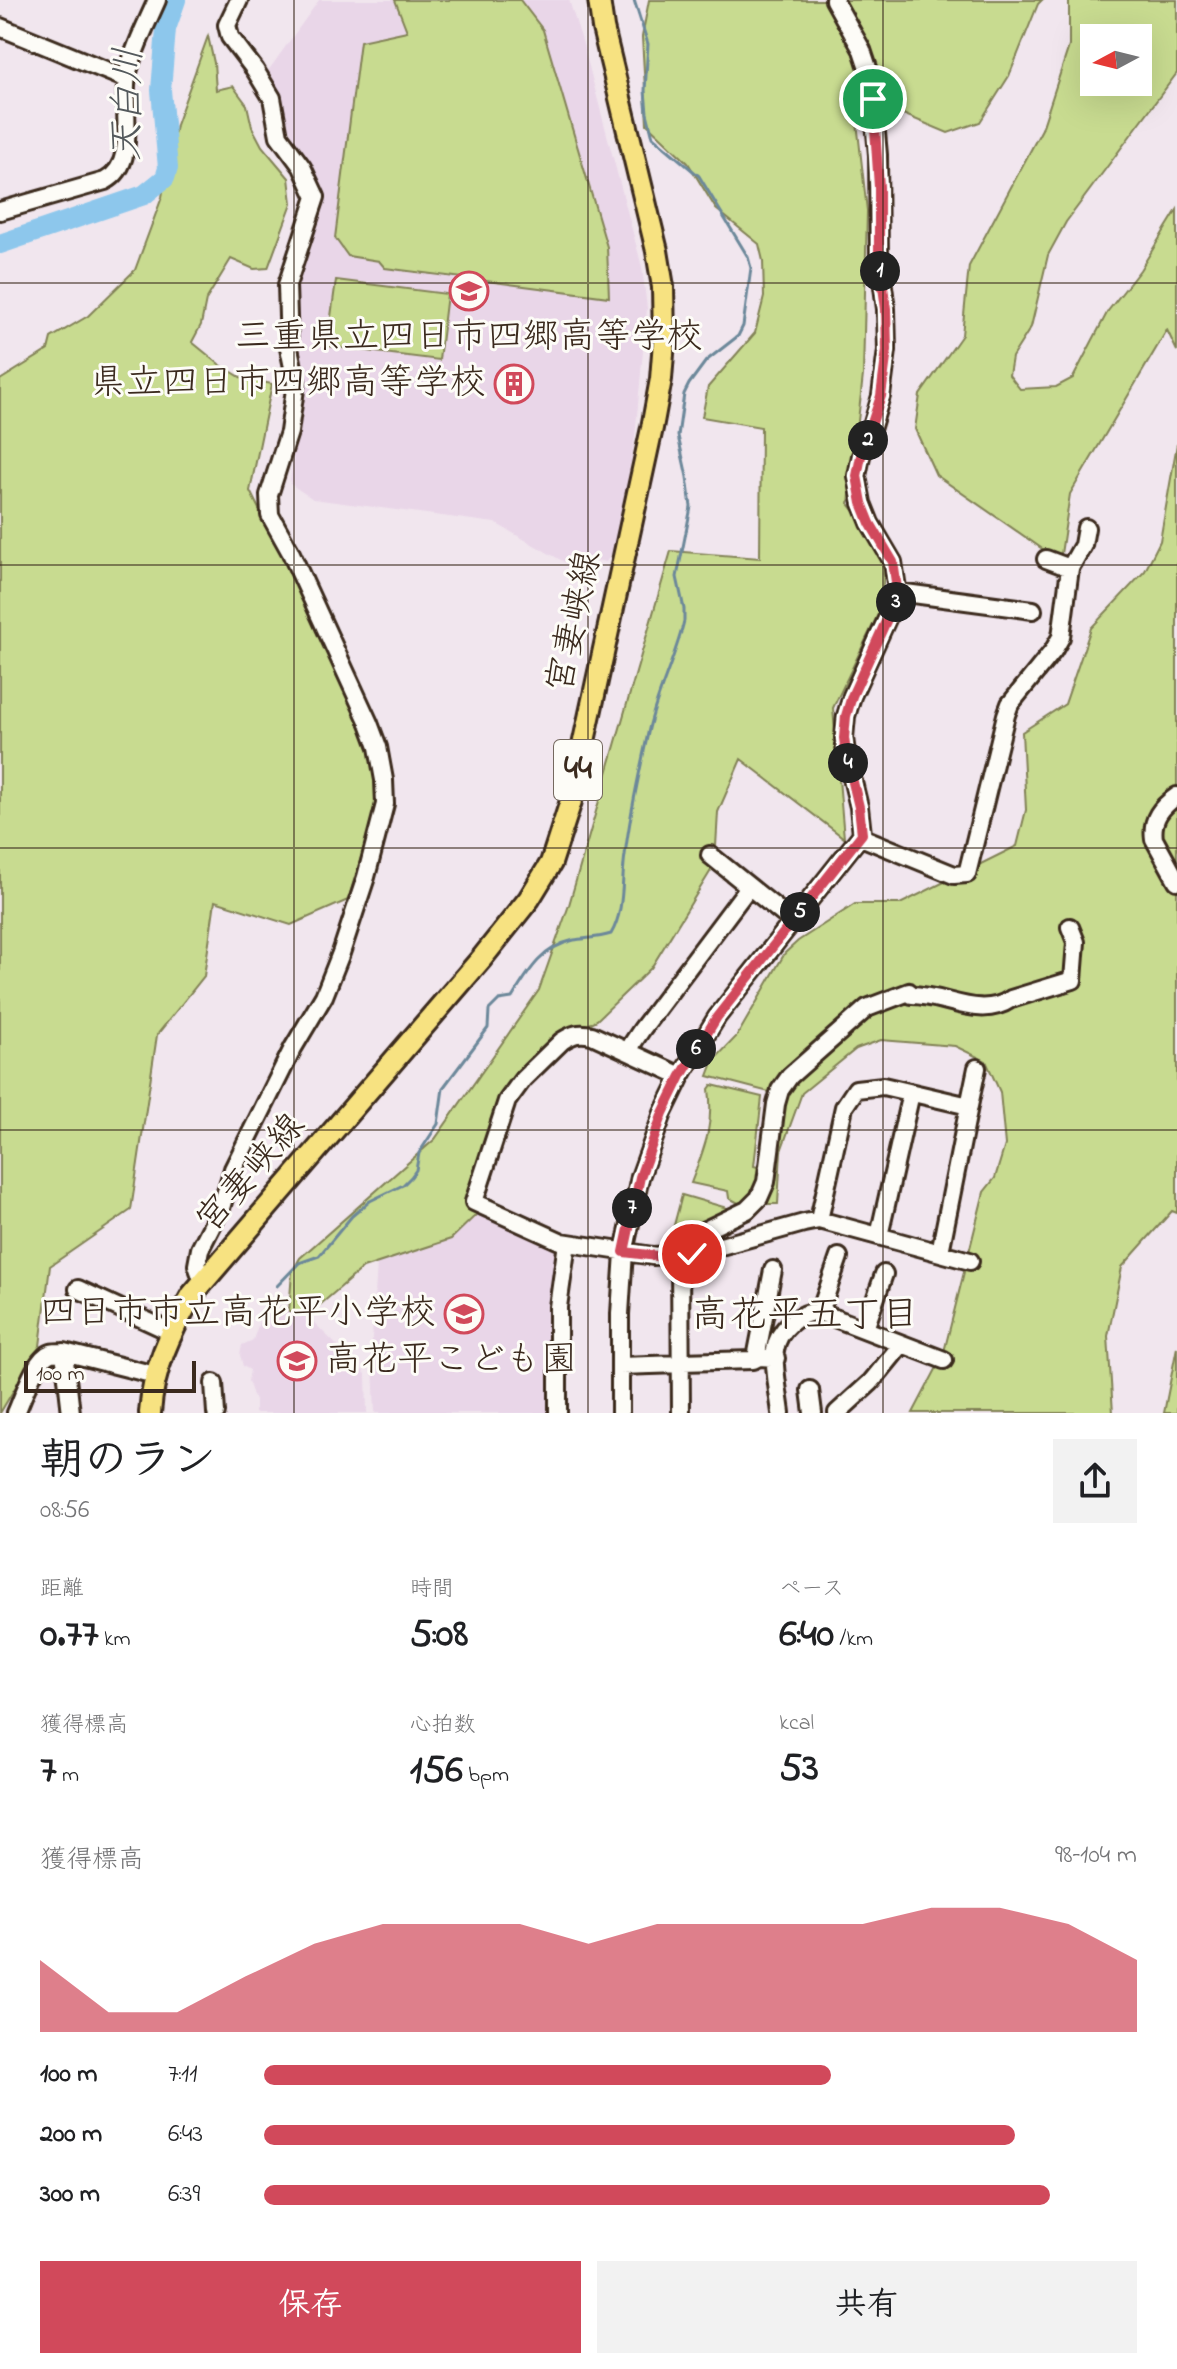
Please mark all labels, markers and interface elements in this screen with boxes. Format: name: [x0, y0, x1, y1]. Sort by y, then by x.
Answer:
north arrow: [1080, 24, 1152, 96]
map controls: [1080, 24, 1152, 96]
water label: 天白川: [101, 47, 159, 161]
pin: [839, 65, 907, 133]
icon: arrive: [851, 77, 895, 121]
pin: 1: [860, 251, 900, 291]
text: 1: [877, 255, 884, 287]
school or university icon: 三重県立四日市四郷高等学校: [448, 270, 490, 312]
place label: 三重県立四日市四郷高等学校: [235, 312, 703, 365]
place label: 県立四日市四郷高等学校: [90, 358, 486, 411]
building icon: 県立四日市四郷高等学校: [493, 363, 535, 405]
pin: 2: [848, 420, 888, 460]
text: 2: [863, 424, 873, 456]
street label: 宮妻峡線: [535, 546, 617, 698]
pin: 3: [876, 582, 916, 622]
text: 3: [891, 586, 901, 618]
road number: 44: [554, 740, 602, 800]
pin: 4: [828, 743, 868, 783]
text: 4: [843, 747, 853, 779]
pin: 5: [780, 892, 820, 932]
text: 5: [794, 896, 806, 928]
pin: 6: [676, 1029, 716, 1069]
text: 6: [691, 1033, 701, 1065]
street label: 宮妻峡線: [185, 1102, 319, 1246]
pin: 7: [612, 1188, 652, 1228]
text: 7: [627, 1192, 637, 1224]
pin: [658, 1220, 726, 1288]
icon: check: [670, 1232, 714, 1276]
place label: 四日市市立高花平小学校: [40, 1288, 436, 1341]
district label: 高花平五丁目: [691, 1289, 919, 1345]
school or university icon: 四日市市立高花平小学校: [443, 1293, 485, 1335]
place label: 高花平こども園: [325, 1335, 577, 1388]
school or university icon: 高花平こども園: [276, 1340, 318, 1382]
scale bar: [24, 1357, 196, 1393]
text: 100 m: [36, 1359, 85, 1391]
text: 朝のラン: [40, 1430, 216, 1494]
button: share: [1053, 1439, 1137, 1523]
text: 08:56: [40, 1492, 90, 1530]
text: 距離: [40, 1574, 84, 1606]
text: 時間: [410, 1574, 454, 1606]
text: ペース: [779, 1574, 844, 1606]
text: 0.77: [40, 1606, 98, 1665]
text: 5:08: [410, 1606, 468, 1665]
text: 6:40: [779, 1606, 834, 1665]
text: km: [98, 1624, 131, 1656]
text: /km: [834, 1624, 873, 1656]
text: kcal: [779, 1708, 814, 1740]
text: 獲得標高: [40, 1710, 128, 1742]
text: 心拍数: [410, 1710, 476, 1742]
text: 53: [779, 1740, 819, 1799]
text: 7: [40, 1742, 56, 1801]
text: 156: [410, 1742, 463, 1801]
text: m: [56, 1760, 79, 1792]
text: bpm: [463, 1760, 509, 1792]
text: 98–104 m: [1055, 1837, 1137, 1875]
text: 獲得標高: [40, 1842, 144, 1880]
text: 100 m: [40, 2056, 97, 2094]
text: 7:11: [168, 2056, 197, 2094]
text: 200 m: [40, 2116, 102, 2154]
text: 6:43: [168, 2116, 203, 2154]
text: 300 m: [40, 2176, 100, 2214]
text: 6:39: [168, 2176, 200, 2214]
button: 保存: [40, 2261, 581, 2353]
button: 共有: [597, 2261, 1137, 2353]

